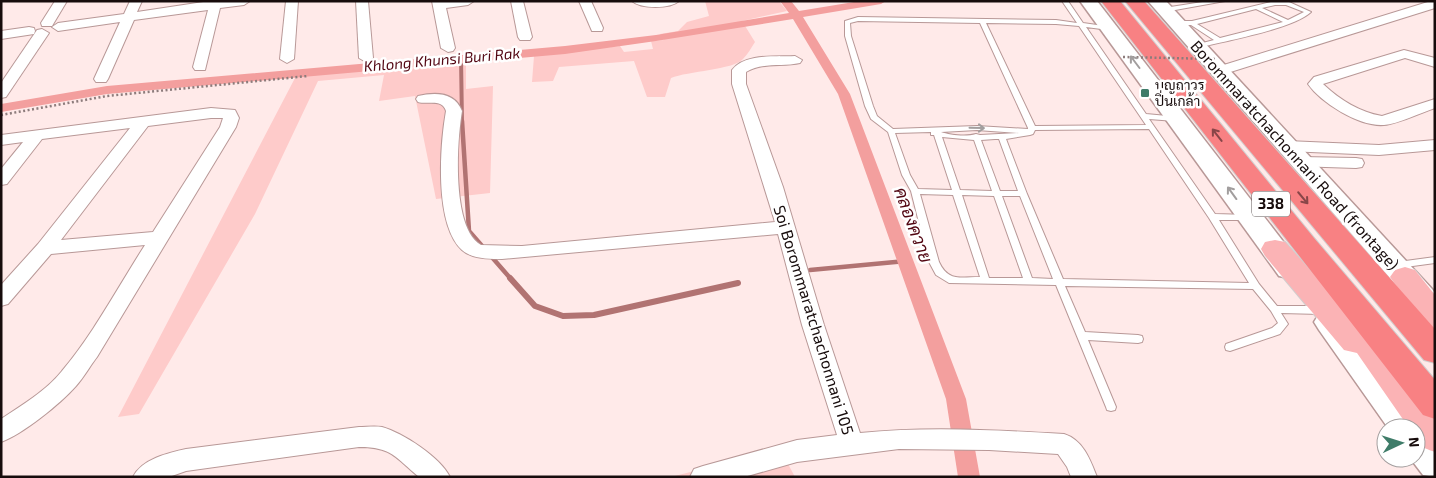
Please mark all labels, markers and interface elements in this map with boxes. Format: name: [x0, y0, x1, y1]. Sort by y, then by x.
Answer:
street label: Borommaratchachonnani Road (frontage): [1187, 36, 1404, 273]
water label: Khlong Khunsi Buri Rak: [363, 43, 521, 75]
one-way arrow: [1129, 56, 1140, 69]
place label: บุญถาวร ปิ่นเกล้า: [1154, 76, 1205, 109]
marker: บุญถาวร ปิ่นเกล้า: [1139, 87, 1151, 99]
one-way arrow: [968, 123, 985, 133]
one-way arrow: [1211, 129, 1222, 142]
water label: คลองควาย: [890, 184, 938, 266]
one-way arrow: [1226, 187, 1237, 200]
one-way arrow: [1297, 191, 1308, 204]
road number: 338: [1252, 192, 1290, 216]
street label: Soi Borommaratchachonnani 105: [770, 203, 858, 437]
north arrow: [1376, 418, 1426, 468]
text: N: [1406, 436, 1423, 448]

